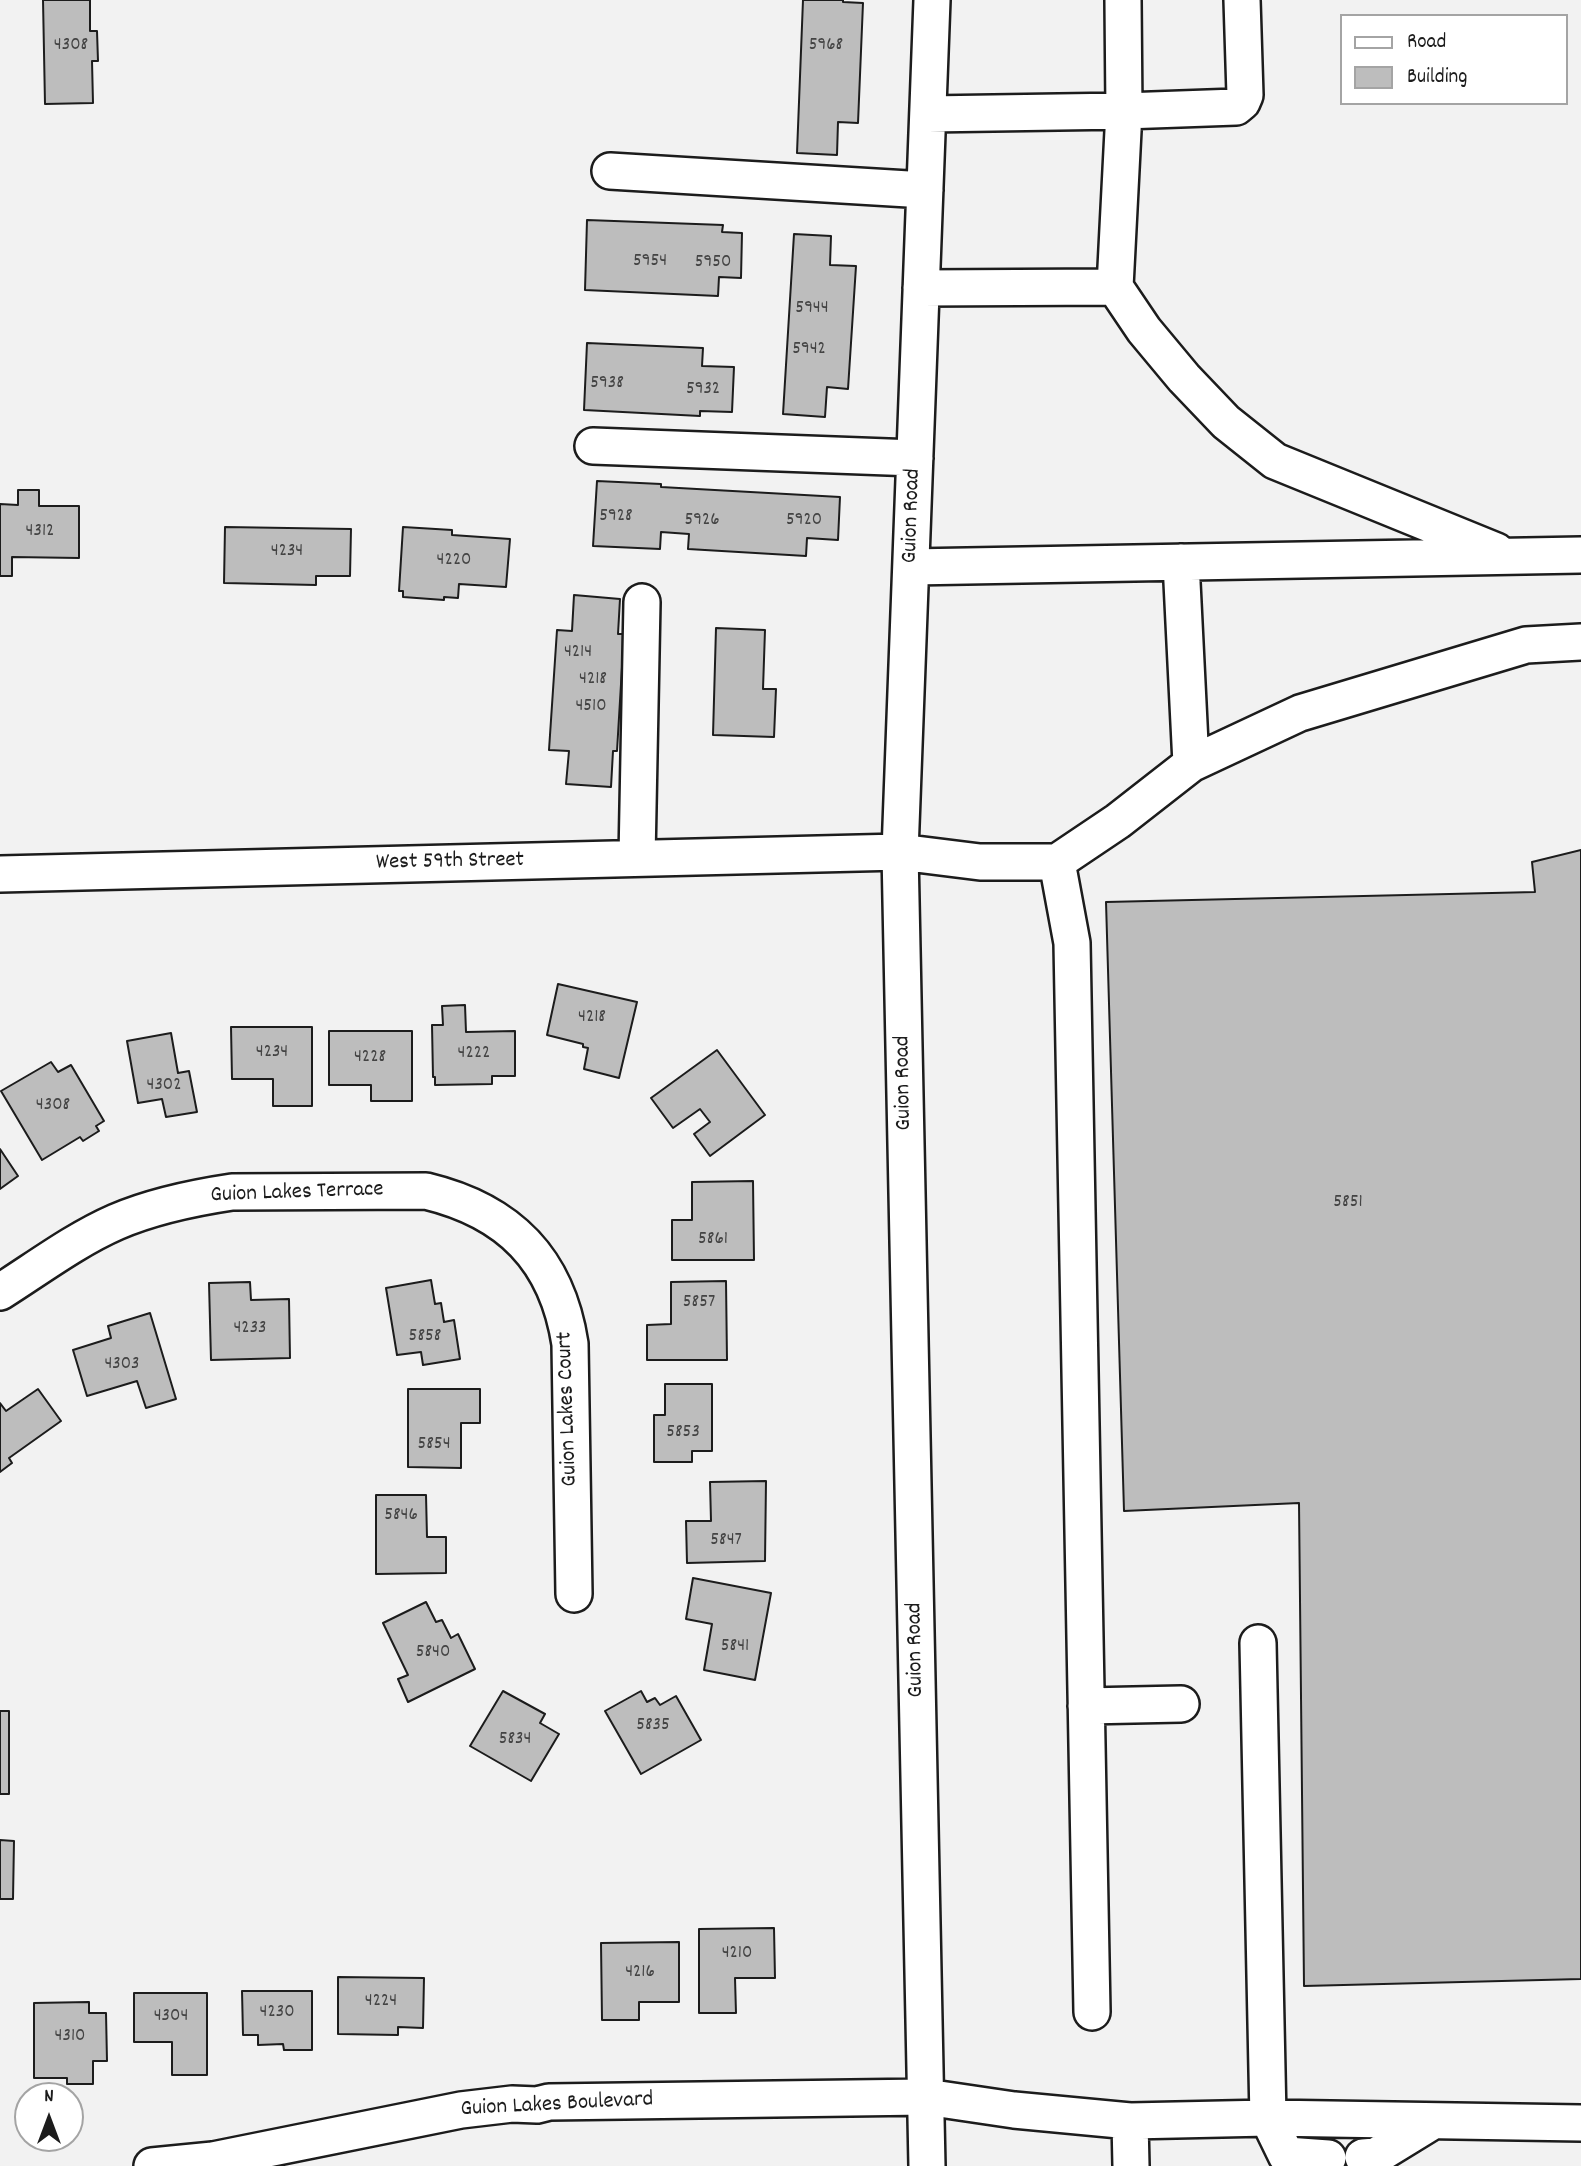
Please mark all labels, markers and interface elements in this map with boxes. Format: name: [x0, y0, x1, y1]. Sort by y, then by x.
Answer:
legend: [1340, 14, 1567, 105]
text: Road: [1407, 28, 1446, 58]
house number: 4308: [54, 35, 88, 57]
house number: 5968: [809, 35, 843, 57]
text: Building: [1407, 63, 1467, 93]
house number: 5954: [633, 251, 667, 273]
house number: 5950: [695, 252, 731, 274]
house number: 5944: [795, 298, 829, 320]
house number: 5942: [792, 339, 826, 361]
house number: 5938: [590, 373, 624, 395]
house number: 5932: [686, 379, 720, 401]
street label: Guion Road: [898, 468, 928, 564]
house number: 5928: [599, 506, 633, 528]
house number: 5926: [684, 510, 720, 532]
house number: 5920: [786, 510, 822, 532]
house number: 4312: [26, 521, 54, 543]
house number: 4234: [271, 541, 303, 563]
house number: 4220: [437, 550, 471, 572]
house number: 4214: [564, 642, 592, 664]
house number: 4218: [579, 669, 607, 691]
house number: 4510: [575, 696, 607, 718]
street label: West 59th Street: [376, 848, 524, 878]
house number: 4218: [578, 1007, 606, 1029]
street label: Guion Road: [890, 1035, 920, 1131]
house number: 4234: [256, 1042, 288, 1064]
house number: 4222: [458, 1043, 490, 1065]
house number: 4228: [354, 1047, 386, 1069]
house number: 4302: [147, 1075, 181, 1097]
house number: 4308: [36, 1095, 70, 1117]
street label: Guion Lakes Terrace: [210, 1177, 384, 1211]
house number: 5851: [1333, 1192, 1363, 1214]
house number: 5861: [698, 1229, 728, 1251]
house number: 5857: [683, 1292, 715, 1314]
house number: 4233: [233, 1318, 267, 1340]
house number: 5858: [409, 1326, 441, 1348]
street label: Guion Lakes Court: [553, 1331, 585, 1487]
house number: 4303: [104, 1354, 140, 1376]
house number: 5853: [666, 1422, 700, 1444]
house number: 5854: [417, 1434, 451, 1456]
house number: 5846: [384, 1505, 418, 1527]
house number: 5847: [710, 1530, 742, 1552]
street label: Guion Road: [902, 1602, 932, 1698]
house number: 5841: [721, 1636, 749, 1658]
house number: 5840: [416, 1642, 450, 1664]
house number: 5835: [636, 1715, 670, 1737]
house number: 5834: [499, 1729, 531, 1751]
house number: 4210: [722, 1943, 752, 1965]
house number: 4216: [625, 1962, 655, 1984]
house number: 4224: [365, 1991, 397, 2013]
house number: 4230: [260, 2002, 294, 2024]
house number: 4304: [154, 2006, 188, 2028]
house number: 4310: [55, 2026, 85, 2048]
north arrow: [14, 2082, 84, 2152]
text: N: [44, 2084, 54, 2111]
street label: Guion Lakes Boulevard: [460, 2087, 654, 2125]

